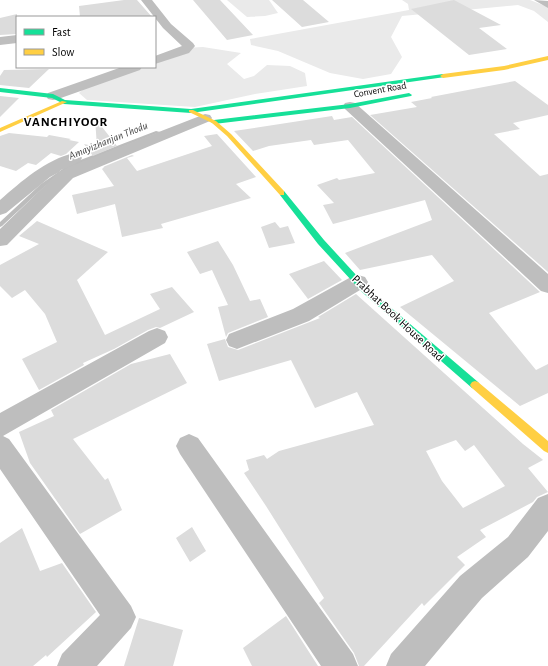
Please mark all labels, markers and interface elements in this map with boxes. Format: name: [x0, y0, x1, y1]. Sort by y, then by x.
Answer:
legend: [16, 16, 156, 68]
text: Fast: [52, 26, 71, 38]
text: Slow: [52, 46, 74, 58]
street label: Convent Road: [353, 80, 407, 100]
district label: VANCHIYOOR: [24, 116, 108, 129]
water label: Amayizhanjan Thodu: [66, 120, 149, 162]
street label: Prabhat Book House Road: [350, 273, 446, 363]

